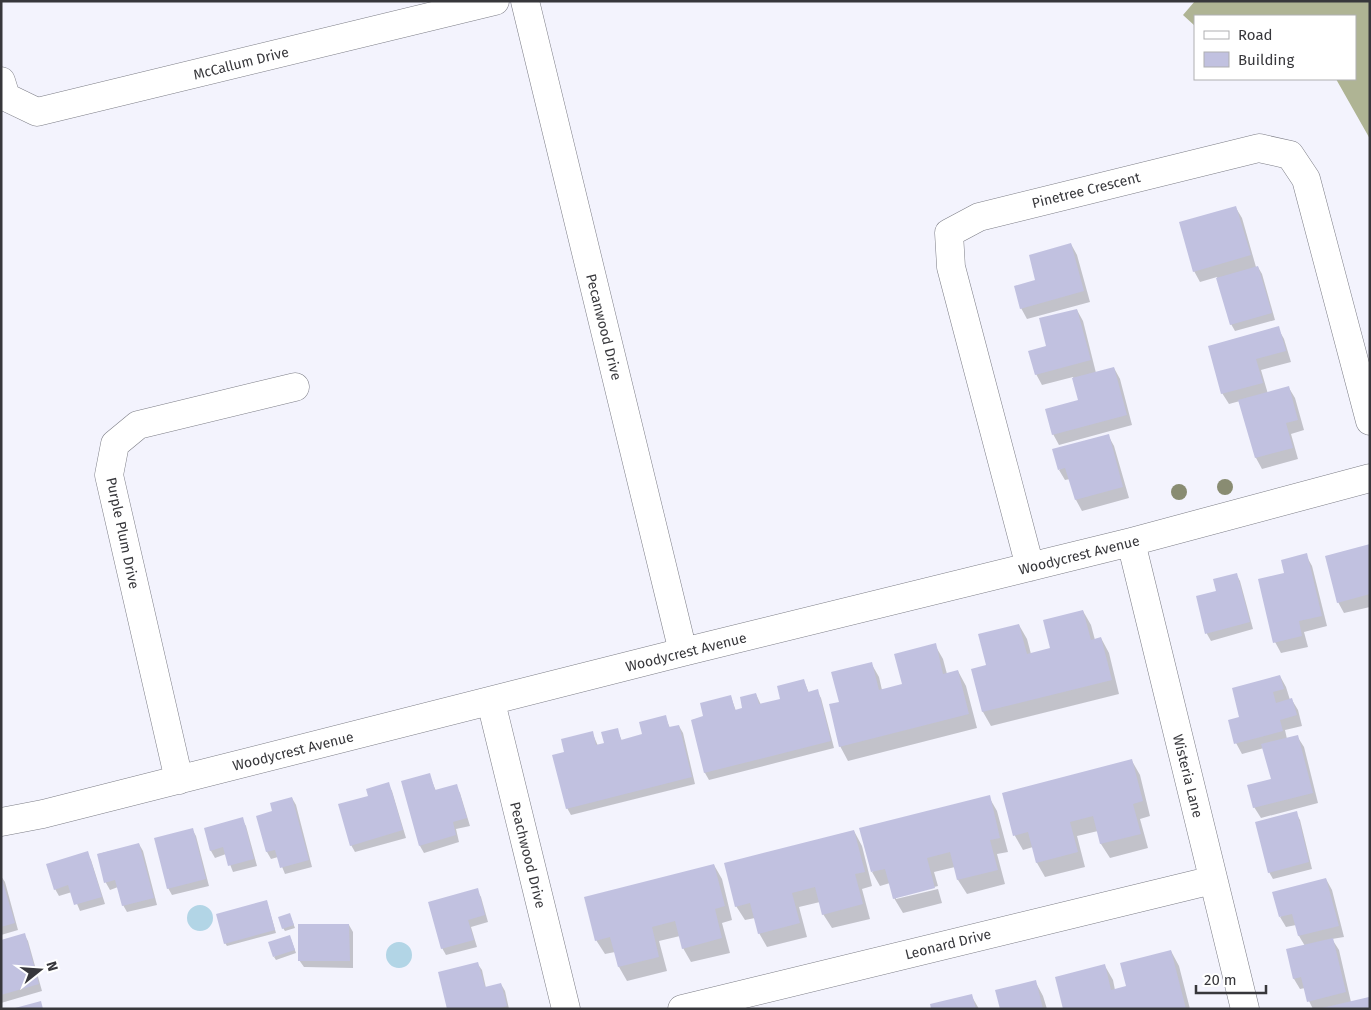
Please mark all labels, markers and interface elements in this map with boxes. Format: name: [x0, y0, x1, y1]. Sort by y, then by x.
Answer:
legend: [1194, 15, 1356, 80]
text: Road: [1238, 26, 1273, 44]
street label: McCallum Drive: [192, 43, 291, 84]
text: Building: [1238, 51, 1294, 69]
street label: Pinetree Crescent: [1030, 169, 1143, 212]
street label: Pecanwood Drive: [582, 272, 625, 382]
street label: Purple Plum Drive: [102, 476, 143, 591]
street label: Woodycrest Avenue: [1017, 532, 1141, 579]
street label: Woodycrest Avenue: [624, 629, 748, 676]
street label: Woodycrest Avenue: [231, 728, 355, 775]
street label: Wisteria Lane: [1169, 733, 1206, 820]
street label: Peachwood Drive: [506, 800, 549, 910]
street label: Leonard Drive: [903, 926, 993, 963]
north arrow: [15, 945, 65, 995]
text: N: [42, 959, 61, 973]
scale bar: [1196, 962, 1266, 994]
text: 20 m: [1204, 971, 1237, 989]

